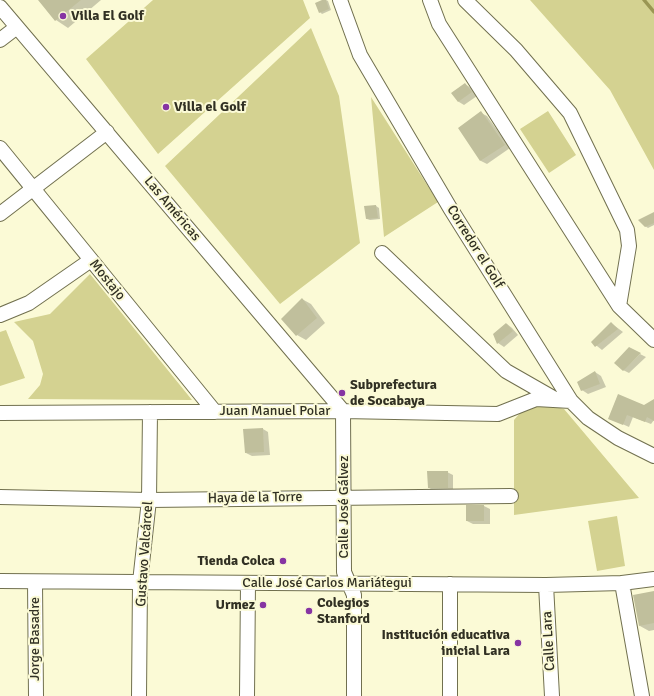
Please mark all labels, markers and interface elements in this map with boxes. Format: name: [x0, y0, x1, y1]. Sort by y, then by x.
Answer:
place label: Villa El Golf: [71, 8, 144, 24]
marker: Villa El Golf: [58, 11, 68, 21]
place label: Villa el Golf: [174, 99, 246, 115]
marker: Villa el Golf: [161, 102, 171, 112]
street label: Las Américas: [140, 173, 204, 245]
street label: Corredor el Golf: [443, 202, 507, 292]
street label: Mostajo: [85, 256, 129, 304]
place label: Subprefectura de Socabaya: [350, 377, 437, 410]
marker: Subprefectura de Socabaya: [337, 388, 347, 398]
street label: Juan Manuel Polar: [220, 403, 330, 419]
street label: Calle José Gálvez: [336, 456, 352, 558]
street label: Haya de la Torre: [207, 489, 303, 507]
street label: Gustavo Valcárcel: [133, 501, 157, 607]
place label: Tienda Colca: [197, 553, 275, 569]
marker: Tienda Colca: [278, 556, 288, 566]
street label: Calle José Carlos Mariátegui: [242, 575, 412, 591]
place label: Colegios Stanford: [317, 595, 370, 628]
street label: Jorge Basadre: [27, 597, 43, 681]
place label: Urmez: [215, 597, 255, 613]
marker: Urmez: [258, 600, 268, 610]
marker: Colegios Stanford: [304, 606, 314, 616]
street label: Calle Lara: [539, 611, 559, 671]
place label: Institución educativa inicial Lara: [381, 627, 510, 660]
marker: Institución educativa inicial Lara: [513, 638, 523, 648]

